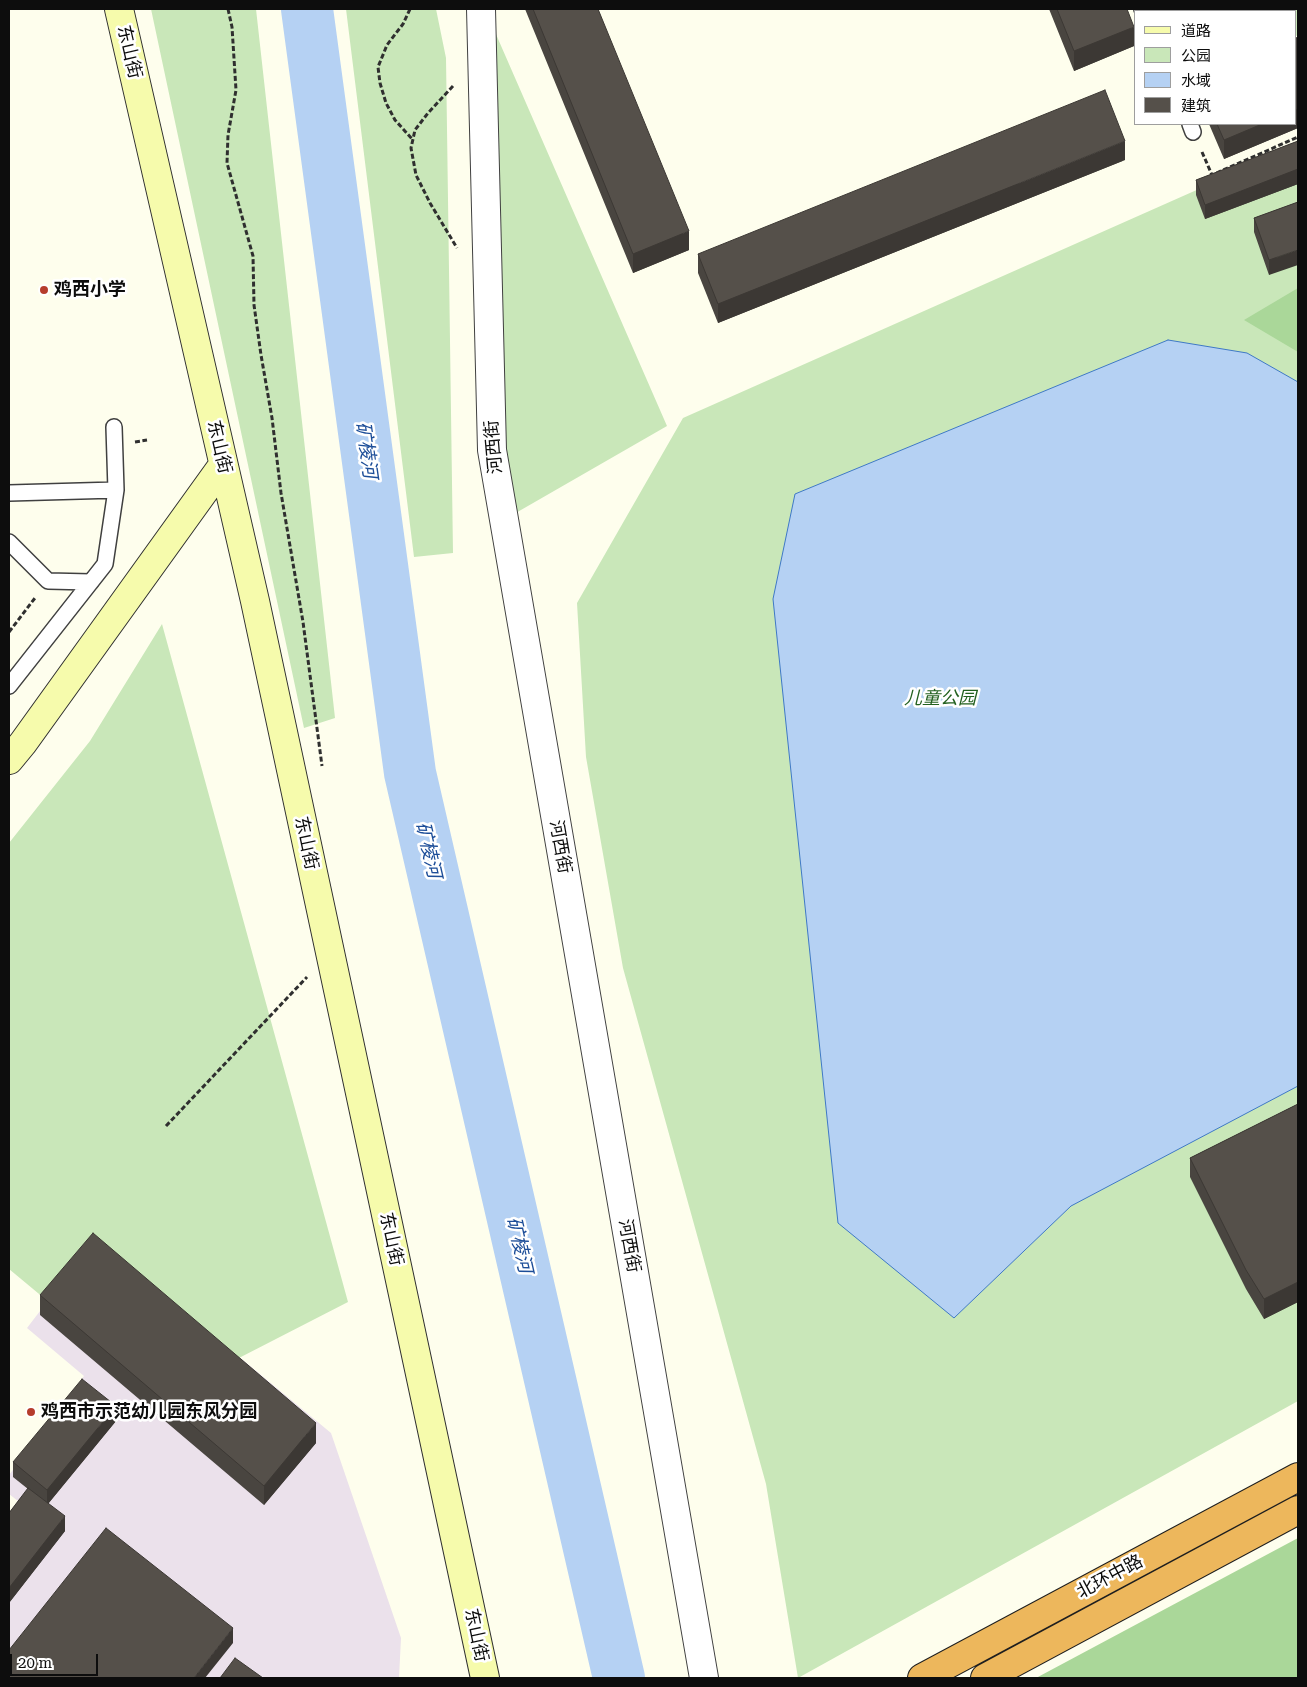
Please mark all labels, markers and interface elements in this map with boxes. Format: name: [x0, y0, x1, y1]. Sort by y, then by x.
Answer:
legend: [1134, 10, 1297, 125]
text: 道路: [1181, 22, 1211, 40]
street label: 东山街: [112, 23, 146, 81]
text: 公园: [1181, 47, 1211, 65]
text: 水域: [1181, 72, 1211, 90]
text: 建筑: [1181, 97, 1211, 115]
place label: 鸡西小学: [54, 279, 126, 301]
marker: 鸡西小学: [38, 284, 50, 296]
street label: 东山街: [202, 418, 236, 476]
street label: 河西街: [481, 419, 507, 475]
water label: 矿棱河: [351, 420, 381, 480]
park label: 儿童公园: [904, 688, 976, 710]
street label: 东山街: [290, 814, 322, 872]
street label: 河西街: [545, 819, 575, 875]
water label: 矿棱河: [410, 820, 446, 880]
street label: 东山街: [375, 1210, 407, 1268]
water label: 矿棱河: [501, 1215, 537, 1275]
street label: 河西街: [614, 1218, 644, 1274]
place label: 鸡西市示范幼儿园东风分园: [41, 1401, 257, 1423]
marker: 鸡西市示范幼儿园东风分园: [25, 1406, 37, 1418]
street label: 北环中路: [1073, 1551, 1147, 1603]
street label: 东山街: [460, 1606, 492, 1664]
scale bar: [12, 1644, 100, 1676]
text: 20 m: [18, 1654, 52, 1672]

